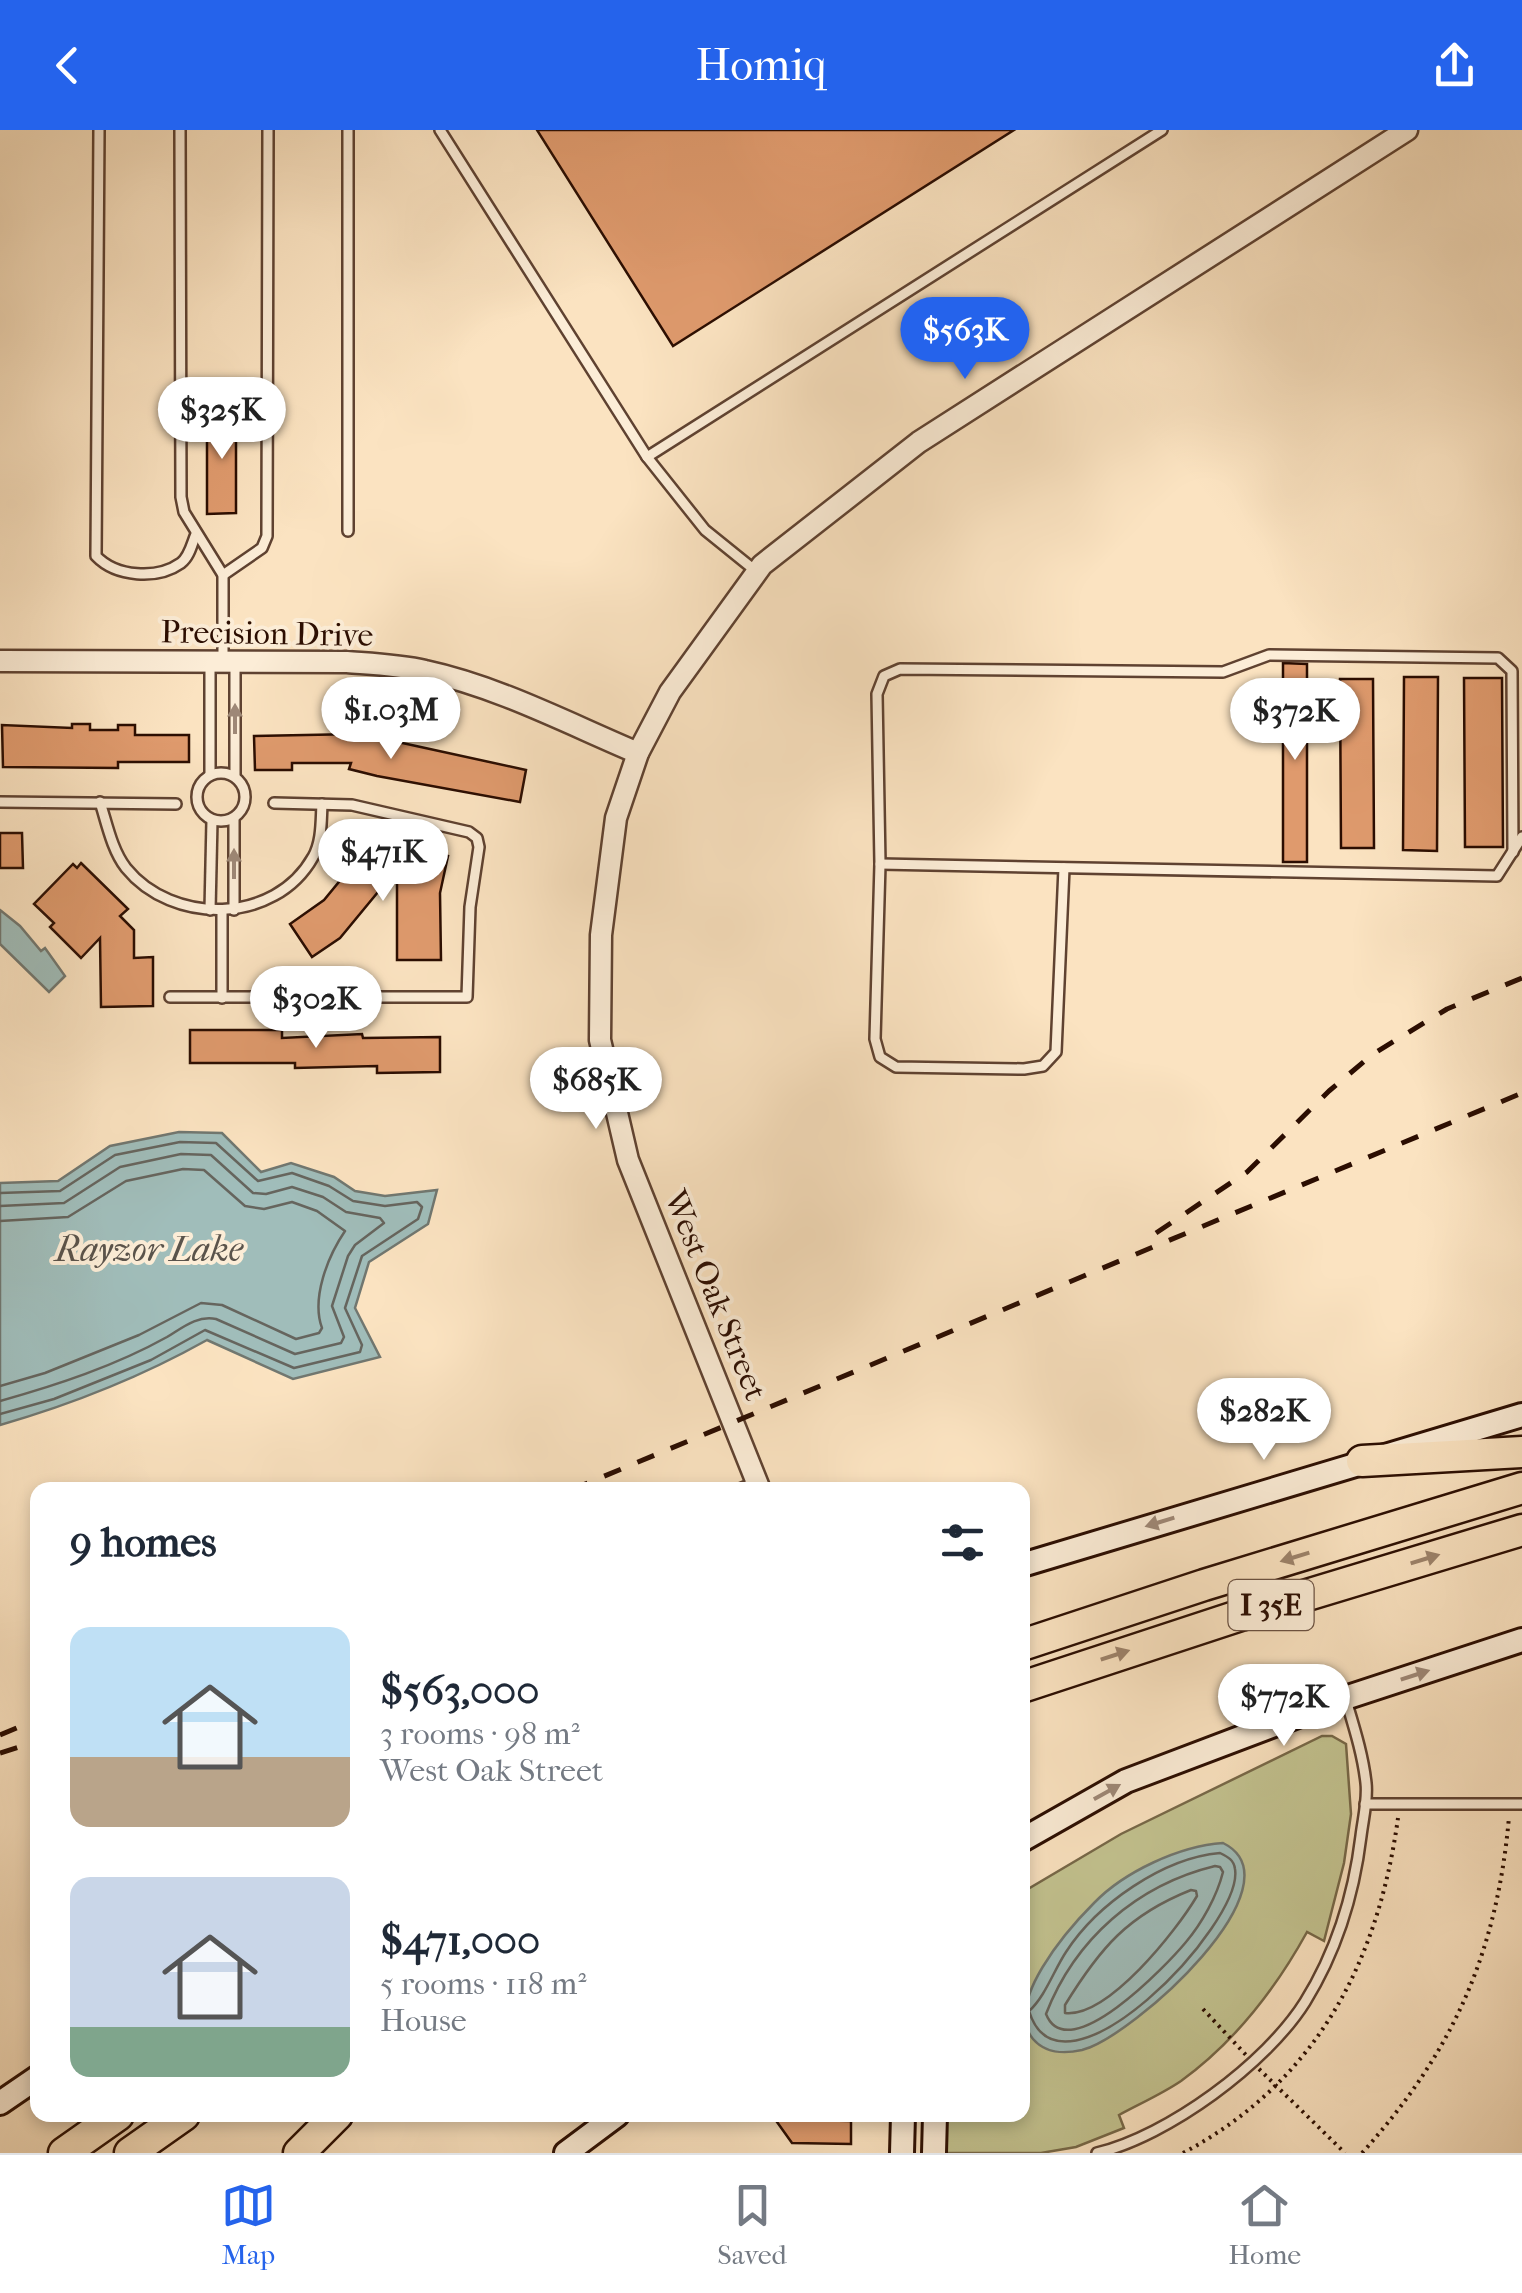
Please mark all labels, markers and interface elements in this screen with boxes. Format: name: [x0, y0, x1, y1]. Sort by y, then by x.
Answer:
icon: back: [40, 38, 95, 93]
icon: share: [1427, 38, 1482, 93]
text: Homiq: [695, 39, 827, 92]
pin: $563K: [895, 297, 1035, 382]
text: $563K: [922, 311, 1008, 348]
pin: $325K: [152, 377, 292, 462]
text: $325K: [180, 391, 264, 428]
street label: Precision Drive: [160, 613, 374, 654]
pin: $1.03M: [310, 677, 472, 762]
pin: $372K: [1225, 678, 1365, 763]
text: $1.03M: [343, 691, 439, 728]
text: $372K: [1252, 692, 1338, 729]
one-way arrow: [227, 703, 243, 735]
pin: $471K: [313, 819, 453, 904]
text: $471K: [340, 833, 426, 870]
one-way arrow: [226, 847, 242, 879]
pin: $302K: [246, 966, 386, 1051]
text: $302K: [272, 980, 360, 1017]
pin: $685K: [526, 1047, 666, 1132]
text: $685K: [552, 1061, 640, 1098]
street label: West Oak Street: [656, 1184, 775, 1406]
water label: Rayzor Lake: [53, 1229, 244, 1270]
pin: $282K: [1194, 1378, 1334, 1463]
text: $282K: [1219, 1392, 1309, 1429]
icon: filters: [935, 1515, 990, 1570]
one-way arrow: [1145, 1515, 1175, 1530]
text: 9 homes: [70, 1518, 217, 1567]
one-way arrow: [1279, 1550, 1309, 1565]
one-way arrow: [1410, 1551, 1441, 1566]
road number: I 35E: [1228, 1580, 1314, 1630]
one-way arrow: [1100, 1647, 1130, 1662]
pin: $772K: [1214, 1664, 1354, 1749]
text: $563,000: [380, 1666, 539, 1715]
one-way arrow: [1401, 1666, 1431, 1681]
icon: home: [150, 1667, 270, 1787]
text: $772K: [1240, 1678, 1328, 1715]
text: 3 rooms · 98 m²: [380, 1715, 580, 1752]
text: West Oak Street: [380, 1752, 603, 1789]
one-way arrow: [1093, 1783, 1122, 1800]
text: $471,000: [380, 1916, 540, 1965]
icon: home: [150, 1917, 270, 2037]
text: 5 rooms · 118 m²: [380, 1965, 586, 2002]
text: House: [380, 2002, 467, 2039]
tab: Map: [221, 2178, 276, 2271]
tab: Saved: [717, 2178, 787, 2271]
tab: Home: [1228, 2178, 1301, 2271]

